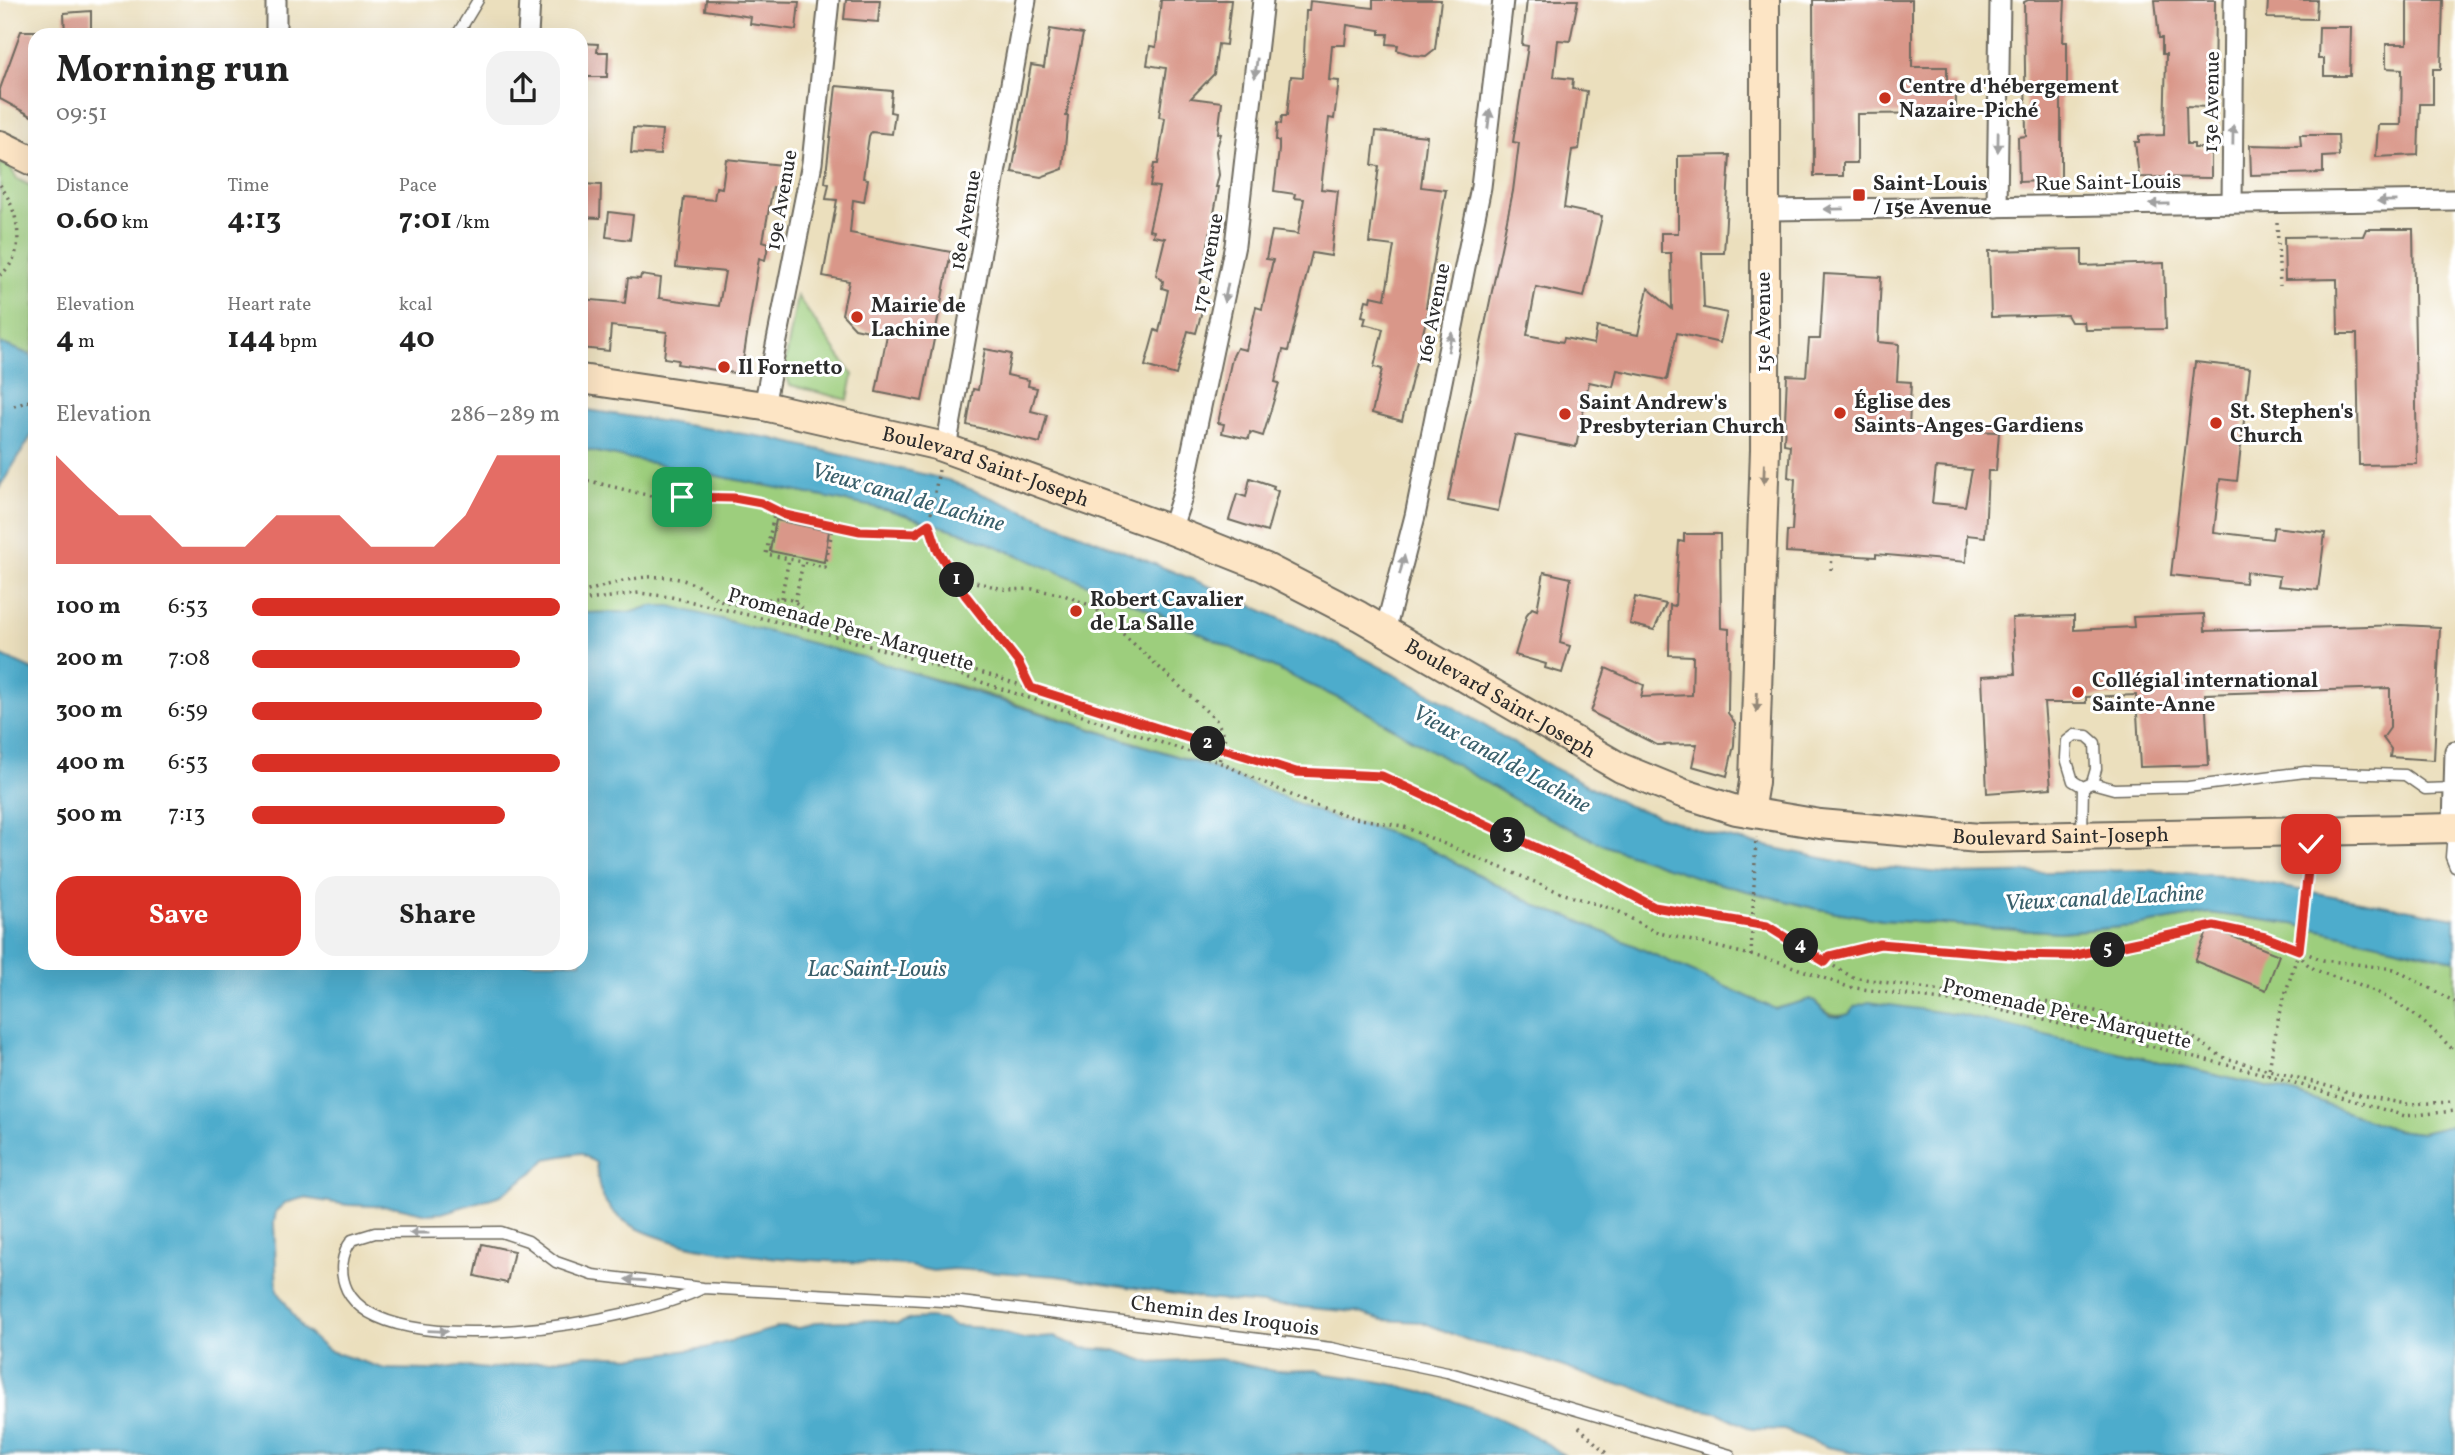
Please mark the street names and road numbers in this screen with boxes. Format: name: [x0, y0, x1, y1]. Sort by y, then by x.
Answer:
street label: 13e Avenue: [2197, 51, 2228, 153]
street label: 19e Avenue: [759, 148, 806, 253]
street label: 18e Avenue: [943, 168, 990, 273]
street label: Rue Saint-Louis: [2035, 168, 2182, 199]
street label: 17e Avenue: [1185, 211, 1232, 316]
street label: 16e Avenue: [1411, 261, 1458, 366]
street label: 15e Avenue: [1750, 271, 1779, 373]
street label: Boulevard Saint-Joseph: [879, 420, 1093, 515]
street label: Promenade Père-Marquette: [724, 581, 977, 680]
street label: Boulevard Saint-Joseph: [1399, 633, 1601, 766]
street label: Boulevard Saint-Joseph: [1951, 821, 2169, 854]
street label: Promenade Père-Marquette: [1939, 972, 2194, 1057]
street label: Chemin des Iroquois: [1129, 1289, 1321, 1344]

